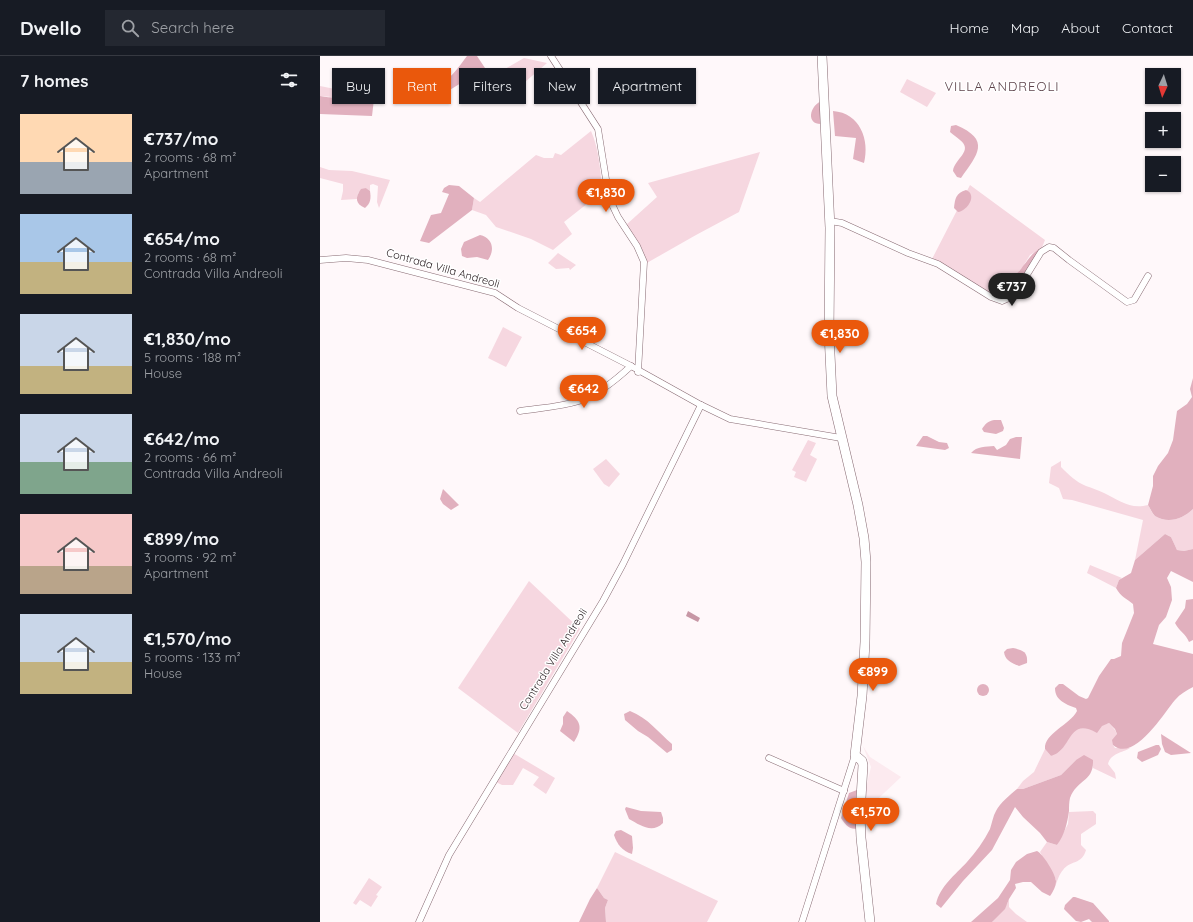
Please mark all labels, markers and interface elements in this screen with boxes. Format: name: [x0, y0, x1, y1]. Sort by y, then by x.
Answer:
search box: [105, 10, 385, 46]
text: Dwello: [20, 16, 81, 40]
icon: search: [119, 17, 141, 39]
text: Search here: [151, 18, 234, 37]
text: Home: [950, 19, 989, 37]
text: Map: [1011, 19, 1039, 37]
text: About: [1061, 19, 1100, 37]
text: Contact: [1122, 19, 1173, 37]
chip: Buy: [332, 68, 385, 104]
chip: Rent: [393, 68, 451, 104]
chip: Filters: [459, 68, 526, 104]
chip: New: [534, 68, 590, 104]
chip: Apartment: [598, 68, 696, 104]
north arrow: [1145, 68, 1181, 104]
map controls: [1145, 68, 1181, 192]
icon: filters: [278, 69, 300, 91]
text: 7 homes: [20, 70, 89, 91]
district label: VILLA ANDREOLI: [944, 78, 1060, 94]
button: +: [1145, 112, 1181, 148]
text: €737/mo: [144, 128, 218, 149]
icon: home: [52, 130, 100, 178]
text: 2 rooms · 68 m²: [144, 149, 236, 165]
button: −: [1145, 156, 1181, 192]
text: Apartment: [144, 165, 209, 181]
pin: €1,830: [573, 179, 639, 213]
text: €1,830: [587, 184, 625, 200]
text: €654/mo: [144, 228, 220, 249]
icon: home: [52, 230, 100, 278]
street label: Contrada Villa Andreoli: [385, 245, 501, 291]
text: 2 rooms · 68 m²: [144, 249, 236, 265]
text: Contrada Villa Andreoli: [144, 265, 283, 281]
pin: €737: [988, 273, 1036, 307]
text: €737: [997, 278, 1027, 294]
pin: €654: [558, 317, 606, 351]
pin: €1,830: [807, 320, 873, 354]
text: €654: [567, 322, 597, 338]
text: €1,830: [821, 325, 859, 341]
text: €1,830/mo: [144, 328, 231, 349]
icon: home: [52, 330, 100, 378]
text: 5 rooms · 188 m²: [144, 349, 241, 365]
text: House: [144, 365, 182, 381]
pin: €642: [560, 375, 608, 409]
text: €642: [569, 380, 599, 396]
text: €642/mo: [144, 428, 220, 449]
icon: home: [52, 430, 100, 478]
text: 2 rooms · 66 m²: [144, 449, 236, 465]
text: Contrada Villa Andreoli: [144, 465, 283, 481]
text: €899/mo: [144, 528, 219, 549]
icon: home: [52, 530, 100, 578]
text: 3 rooms · 92 m²: [144, 549, 236, 565]
text: Apartment: [144, 565, 209, 581]
street label: Contrada Villa Andreoli: [516, 606, 590, 712]
text: €1,570/mo: [144, 628, 231, 649]
icon: home: [52, 630, 100, 678]
text: 5 rooms · 133 m²: [144, 649, 241, 665]
pin: €899: [849, 658, 897, 692]
text: €899: [858, 663, 888, 679]
text: House: [144, 665, 182, 681]
pin: €1,570: [838, 798, 904, 832]
text: €1,570: [851, 803, 891, 819]

